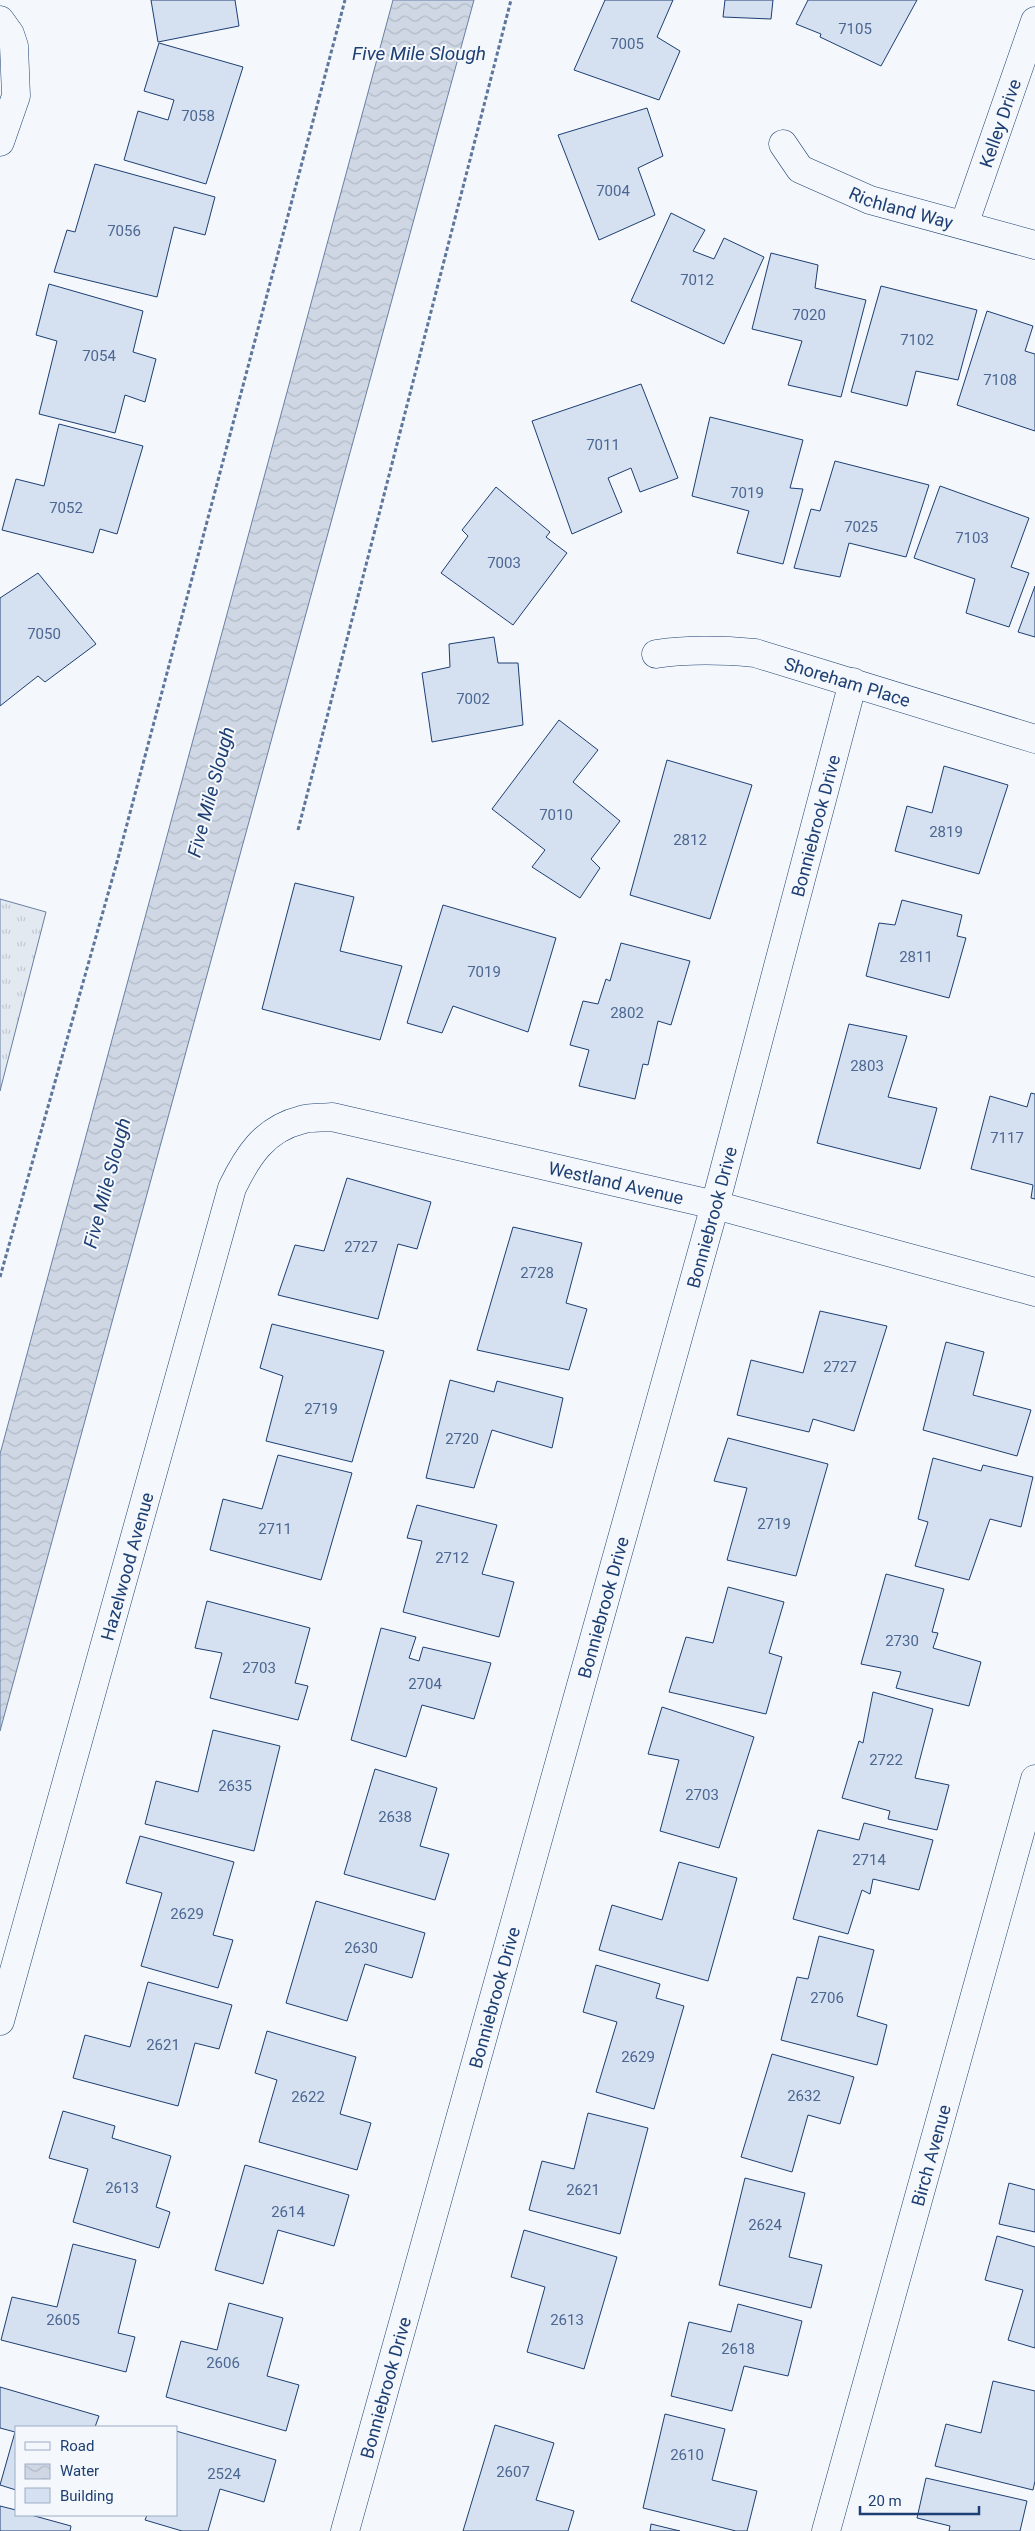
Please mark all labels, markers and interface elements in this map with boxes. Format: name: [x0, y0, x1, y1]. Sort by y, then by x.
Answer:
house number: 7105: [838, 20, 872, 38]
house number: 7005: [610, 35, 644, 53]
water label: Five Mile Slough: [352, 42, 486, 65]
street label: Kelley Drive: [974, 76, 1025, 170]
house number: 7058: [181, 107, 215, 125]
house number: 7004: [596, 182, 630, 200]
street label: Richland Way: [846, 182, 956, 233]
house number: 7056: [107, 222, 141, 240]
house number: 7012: [680, 271, 714, 289]
house number: 7020: [792, 306, 826, 324]
house number: 7102: [900, 331, 934, 349]
house number: 7054: [82, 347, 116, 365]
house number: 7108: [983, 371, 1017, 389]
house number: 7011: [586, 436, 620, 454]
house number: 7019: [730, 484, 764, 502]
house number: 7052: [49, 499, 83, 517]
house number: 7025: [844, 518, 878, 536]
house number: 7103: [955, 529, 989, 547]
house number: 7003: [487, 554, 521, 572]
house number: 7050: [27, 625, 61, 643]
street label: Shoreham Place: [782, 652, 913, 711]
house number: 7002: [456, 690, 490, 708]
water label: Five Mile Slough: [183, 724, 239, 860]
street label: Bonniebrook Drive: [786, 752, 844, 899]
house number: 7010: [539, 806, 573, 824]
house number: 2819: [929, 823, 963, 841]
house number: 2812: [673, 831, 707, 849]
house number: 2811: [899, 948, 933, 966]
house number: 7019: [467, 963, 501, 981]
house number: 2802: [610, 1004, 644, 1022]
house number: 2803: [850, 1057, 884, 1075]
water label: Five Mile Slough: [79, 1115, 135, 1251]
house number: 7117: [990, 1129, 1024, 1147]
street label: Bonniebrook Drive: [682, 1144, 741, 1290]
street label: Westland Avenue: [546, 1157, 686, 1208]
house number: 2727: [344, 1238, 378, 1256]
house number: 2728: [520, 1264, 554, 1282]
house number: 2727: [823, 1358, 857, 1376]
house number: 2719: [304, 1400, 338, 1418]
house number: 2720: [445, 1430, 479, 1448]
street label: Hazelwood Avenue: [96, 1490, 157, 1643]
house number: 2719: [757, 1515, 791, 1533]
house number: 2711: [258, 1520, 292, 1538]
street label: Bonniebrook Drive: [573, 1534, 632, 1680]
house number: 2712: [435, 1549, 469, 1567]
house number: 2730: [885, 1632, 919, 1650]
house number: 2703: [242, 1659, 276, 1677]
house number: 2704: [408, 1675, 442, 1693]
house number: 2722: [869, 1751, 903, 1769]
house number: 2635: [218, 1777, 252, 1795]
house number: 2703: [685, 1786, 719, 1804]
house number: 2638: [378, 1808, 412, 1826]
house number: 2714: [852, 1851, 886, 1869]
house number: 2629: [170, 1905, 204, 1923]
street label: Bonniebrook Drive: [464, 1924, 524, 2071]
house number: 2630: [344, 1939, 378, 1957]
house number: 2706: [810, 1989, 844, 2007]
house number: 2621: [146, 2036, 180, 2054]
house number: 2629: [621, 2048, 655, 2066]
house number: 2632: [787, 2087, 821, 2105]
house number: 2622: [291, 2088, 325, 2106]
street label: Birch Avenue: [906, 2102, 955, 2208]
house number: 2613: [105, 2179, 139, 2197]
house number: 2621: [566, 2181, 600, 2199]
house number: 2614: [271, 2203, 305, 2221]
house number: 2624: [748, 2216, 782, 2234]
house number: 2605: [46, 2311, 80, 2329]
house number: 2613: [550, 2311, 584, 2329]
street label: Bonniebrook Drive: [355, 2314, 415, 2461]
house number: 2618: [721, 2340, 755, 2358]
house number: 2606: [206, 2354, 240, 2372]
legend: [15, 2426, 178, 2516]
text: Road: [60, 2437, 94, 2455]
house number: 2610: [670, 2446, 704, 2464]
text: Water: [60, 2462, 99, 2480]
house number: 2607: [496, 2463, 530, 2481]
house number: 2524: [207, 2465, 241, 2483]
scale bar: [860, 2484, 979, 2516]
text: Building: [60, 2487, 114, 2505]
text: 20 m: [868, 2492, 902, 2510]

